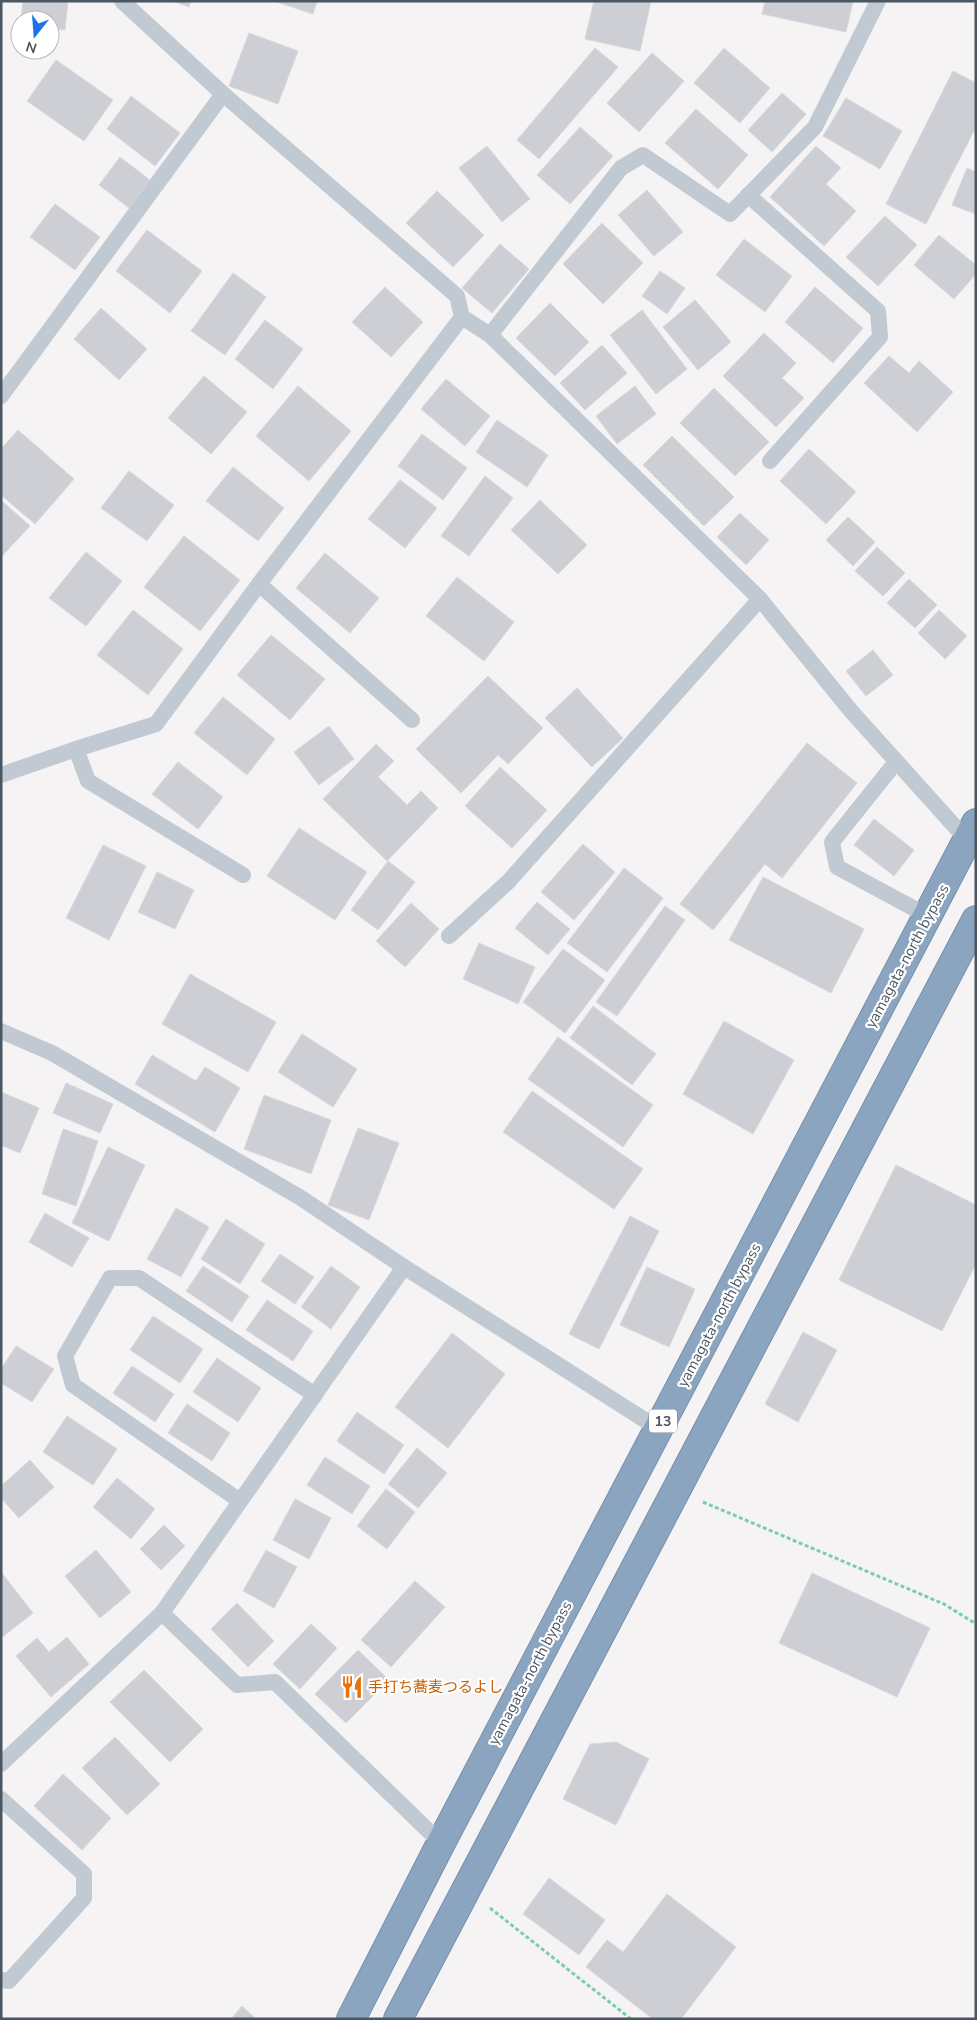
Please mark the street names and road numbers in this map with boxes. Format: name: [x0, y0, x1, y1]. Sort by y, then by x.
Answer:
street label: yamagata-north bypass: [861, 881, 953, 1031]
street label: yamagata-north bypass: [673, 1240, 765, 1390]
road number: 13: [649, 1410, 677, 1432]
street label: yamagata-north bypass: [484, 1598, 576, 1748]

